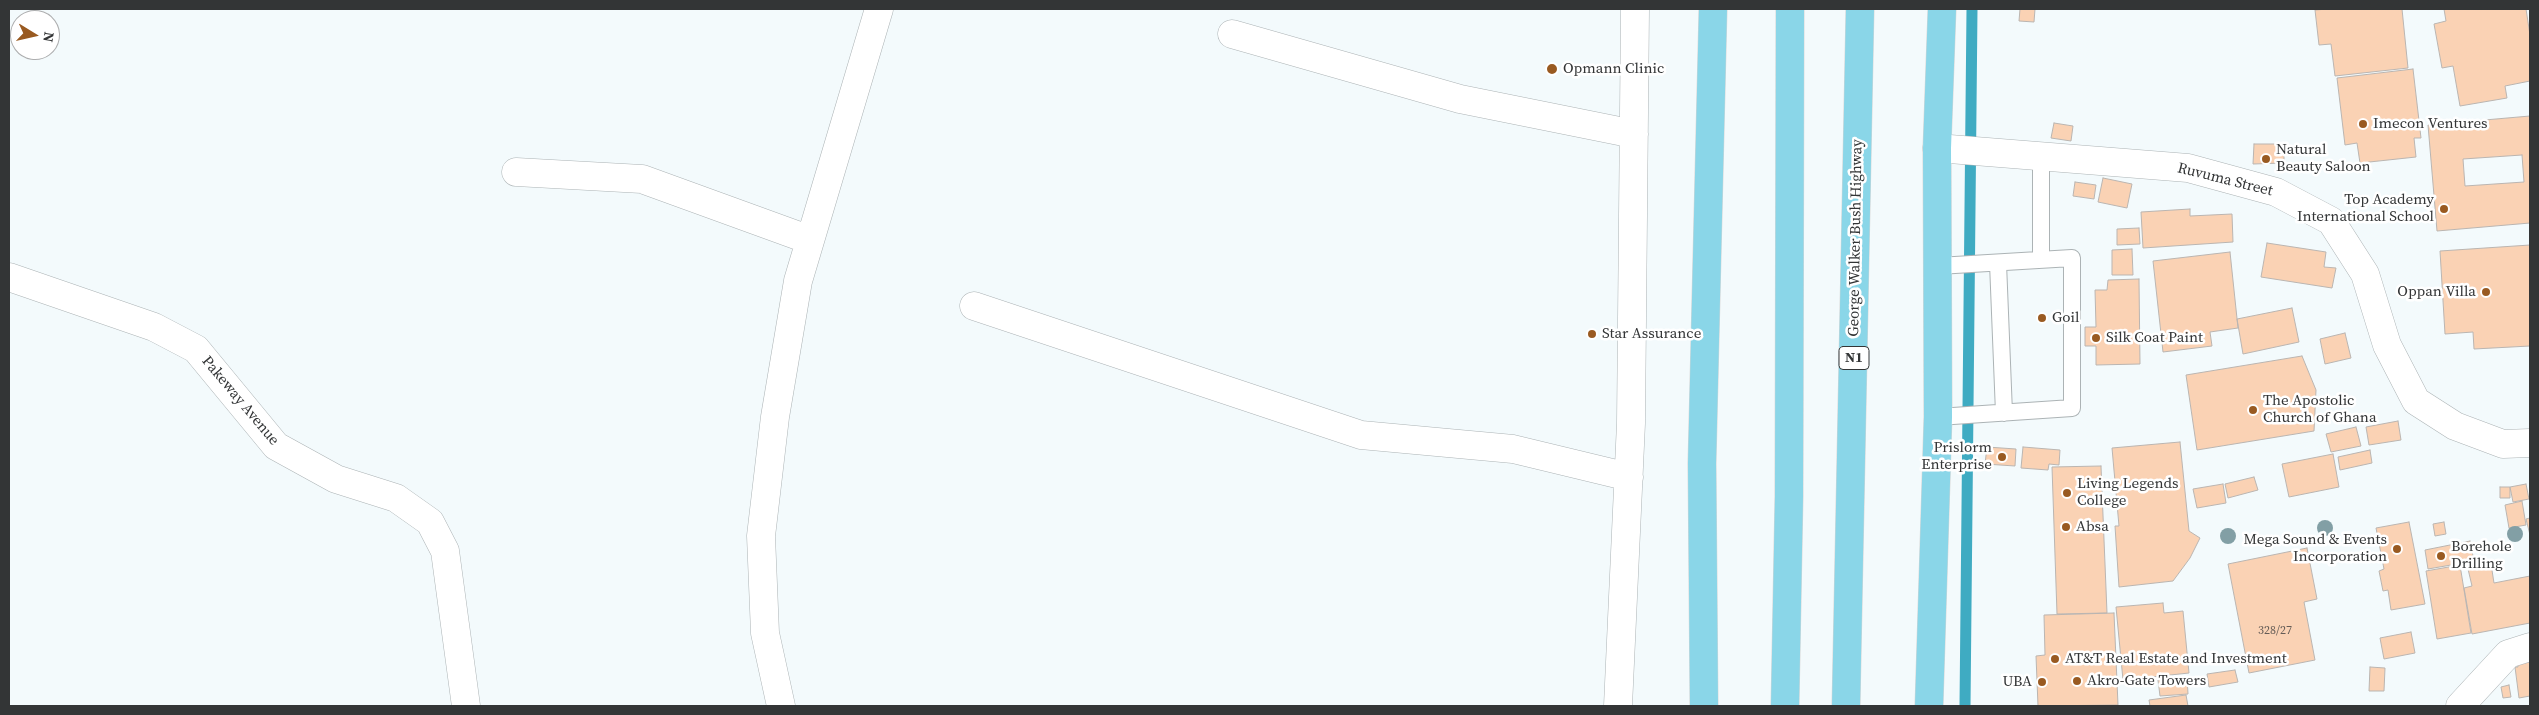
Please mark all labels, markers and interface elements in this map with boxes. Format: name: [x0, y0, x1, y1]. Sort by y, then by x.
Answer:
north arrow: [10, 10, 60, 60]
text: N: [38, 31, 60, 44]
place label: Opmann Clinic: [1563, 60, 1664, 78]
marker: Opmann Clinic: [1545, 62, 1559, 76]
place label: Imecon Ventures: [2373, 115, 2488, 133]
marker: Imecon Ventures: [2357, 118, 2369, 130]
street label: George Walker Bush Highway: [1845, 139, 1867, 337]
place label: Natural Beauty Saloon: [2276, 141, 2371, 176]
marker: Natural Beauty Saloon: [2260, 153, 2272, 165]
street label: Ruvuma Street: [2175, 159, 2275, 201]
place label: Top Academy International School: [2297, 191, 2434, 226]
marker: Top Academy International School: [2438, 203, 2450, 215]
place label: Oppan Villa: [2397, 283, 2476, 301]
marker: Oppan Villa: [2480, 286, 2492, 298]
place label: Goil: [2052, 309, 2079, 327]
marker: Goil: [2036, 312, 2048, 324]
place label: Star Assurance: [1602, 325, 1701, 343]
marker: Star Assurance: [1586, 328, 1598, 340]
place label: Silk Coat Paint: [2106, 329, 2203, 347]
marker: Silk Coat Paint: [2090, 332, 2102, 344]
road number: N1: [1839, 346, 1869, 369]
street label: Pakeway Avenue: [197, 353, 283, 449]
place label: The Apostolic Church of Ghana: [2263, 392, 2377, 427]
marker: The Apostolic Church of Ghana: [2247, 404, 2259, 416]
place label: Prislorm Enterprise: [1921, 439, 1992, 474]
marker: Prislorm Enterprise: [1996, 451, 2008, 463]
place label: Living Legends College: [2077, 475, 2179, 510]
marker: Living Legends College: [2061, 487, 2073, 499]
place label: Absa: [2076, 518, 2109, 536]
marker: Absa: [2060, 521, 2072, 533]
place label: Mega Sound & Events Incorporation: [2244, 531, 2387, 566]
place label: Borehole Drilling: [2451, 538, 2512, 573]
marker: Mega Sound & Events Incorporation: [2391, 543, 2403, 555]
marker: Borehole Drilling: [2435, 550, 2447, 562]
house number: 328/27: [2258, 624, 2292, 638]
place label: AT&T Real Estate and Investment: [2065, 650, 2287, 668]
marker: AT&T Real Estate and Investment: [2049, 653, 2061, 665]
place label: Akro-Gate Towers: [2087, 672, 2206, 690]
place label: UBA: [2002, 673, 2032, 691]
marker: Akro-Gate Towers: [2071, 675, 2083, 687]
marker: UBA: [2036, 676, 2048, 688]

